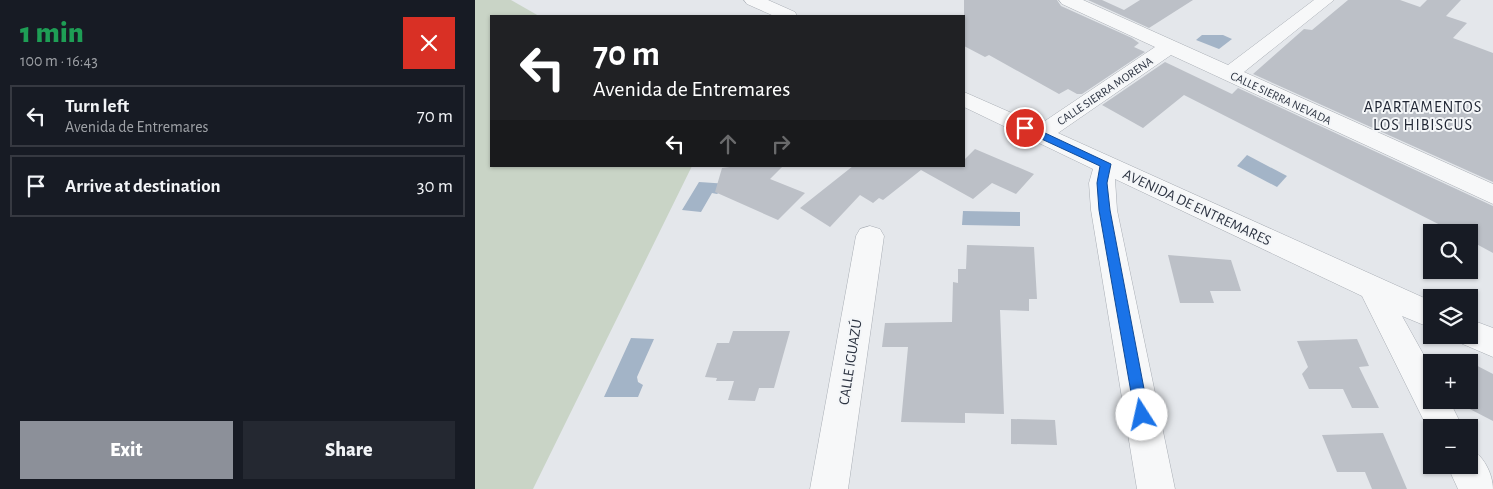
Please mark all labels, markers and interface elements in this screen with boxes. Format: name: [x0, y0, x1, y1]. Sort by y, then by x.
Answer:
button: close: [403, 17, 455, 69]
text: 1 min: [20, 18, 84, 48]
icon: left: [510, 35, 575, 100]
text: 70 m: [593, 37, 660, 72]
text: 100 m · 16:43: [20, 53, 98, 69]
street label: CALLE SIERRA MORENA: [1055, 55, 1155, 127]
street label: CALLE SIERRA NEVADA: [1229, 69, 1333, 127]
text: Avenida de Entremares: [593, 78, 790, 100]
text: Turn left: [65, 97, 129, 116]
district label: APARTAMENTOS LOS HIBISCUS: [1364, 99, 1482, 133]
icon: left: [22, 102, 50, 130]
text: 70 m: [417, 107, 453, 126]
pin: [1004, 107, 1046, 149]
icon: arrive: [1011, 114, 1039, 142]
text: Avenida de Entremares: [65, 119, 209, 135]
icon: left: [661, 130, 689, 158]
icon: ahead: [714, 130, 742, 158]
icon: right: [767, 130, 795, 158]
street label: AVENIDA DE ENTREMARES: [1120, 166, 1273, 248]
icon: arrive: [22, 172, 50, 200]
text: Arrive at destination: [65, 177, 221, 196]
text: 30 m: [417, 177, 453, 196]
map controls: [1423, 224, 1478, 474]
button: search: [1423, 224, 1478, 279]
button: layers: [1423, 289, 1478, 344]
street label: CALLE IGUAZÚ: [834, 318, 865, 406]
button: +: [1423, 354, 1478, 409]
position arrow: [1115, 388, 1167, 440]
button: −: [1423, 419, 1478, 474]
button: Exit: [20, 421, 233, 479]
button: Share: [243, 421, 455, 479]

